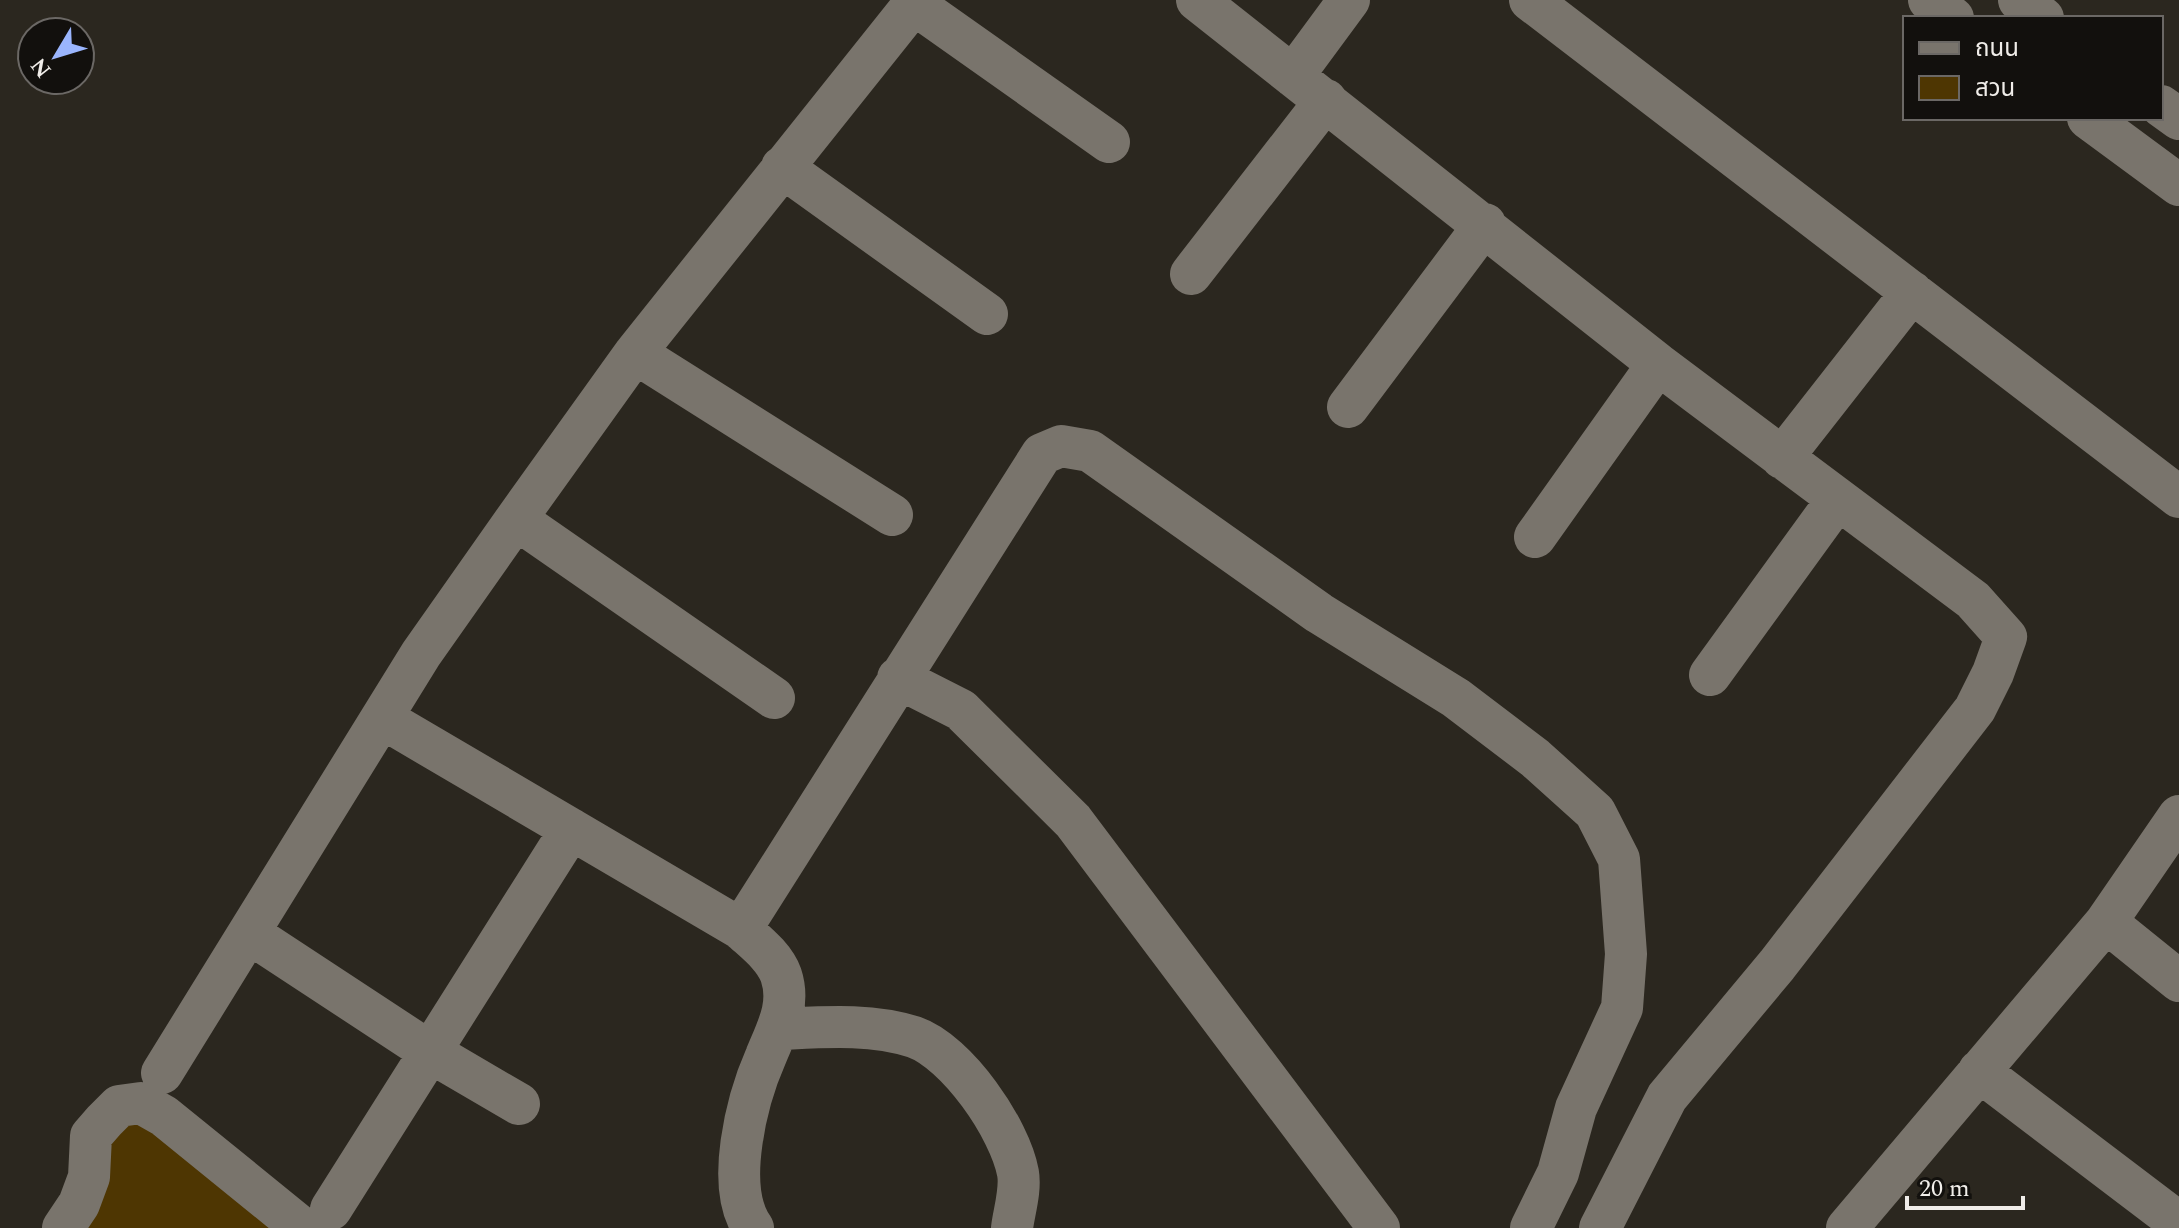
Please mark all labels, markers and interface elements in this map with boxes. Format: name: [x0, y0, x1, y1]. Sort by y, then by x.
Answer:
north arrow: [16, 16, 96, 96]
legend: [1903, 16, 2163, 120]
text: ถนน: [1975, 31, 2019, 67]
text: N: [23, 50, 60, 85]
text: สวน: [1975, 71, 2015, 107]
scale bar: [1907, 1160, 2023, 1210]
text: 20 m: [1919, 1171, 1970, 1207]

